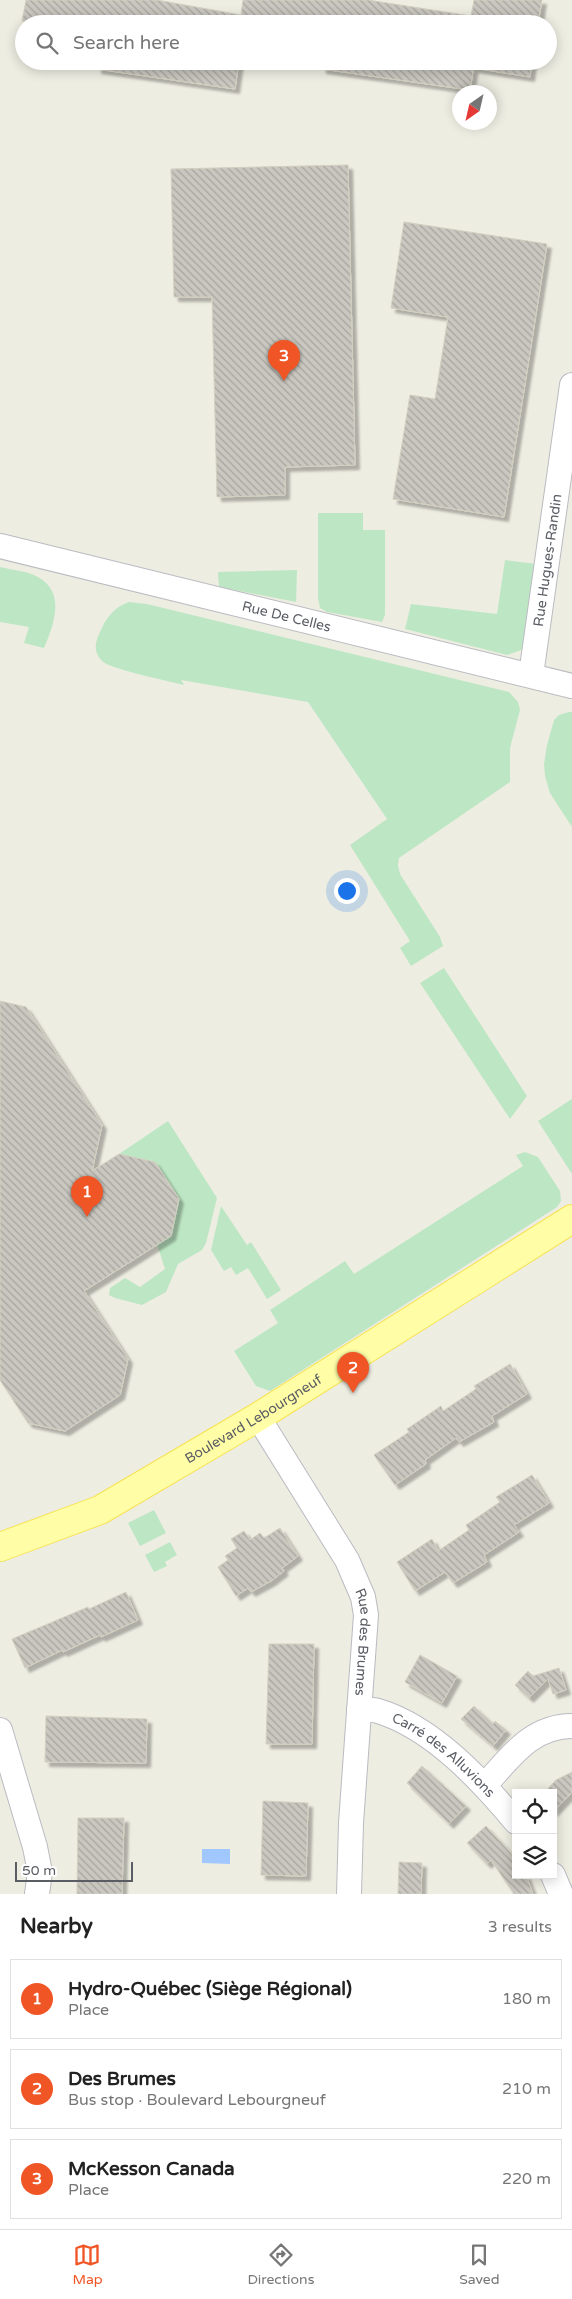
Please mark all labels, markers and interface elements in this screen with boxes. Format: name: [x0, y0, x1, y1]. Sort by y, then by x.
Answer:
search box: [15, 15, 557, 70]
icon: search: [33, 29, 61, 57]
text: Search here: [73, 32, 180, 54]
north arrow: [452, 85, 497, 130]
pin: 3: [268, 340, 300, 381]
street label: Rue Hugues-Randin: [530, 493, 566, 628]
street label: Rue De Celles: [240, 598, 333, 636]
your location: [334, 878, 360, 904]
pin: 1: [71, 1176, 103, 1217]
pin: 2: [337, 1352, 369, 1393]
street label: Boulevard Lebourgneuf: [182, 1371, 326, 1467]
street label: Rue des Brumes: [351, 1586, 374, 1697]
street label: Carré des Alluvions: [389, 1709, 499, 1801]
map controls: [512, 1789, 557, 1879]
button: locate: [512, 1789, 557, 1834]
button: layers: [512, 1834, 557, 1879]
scale bar: [15, 1859, 132, 1882]
text: 50 m: [22, 1862, 56, 1879]
text: Nearby: [20, 1914, 93, 1939]
text: 3 results: [488, 1917, 552, 1937]
text: Hydro-Québec (Siège Régional): [68, 1978, 352, 2000]
text: 1: [32, 1989, 42, 2009]
text: 180 m: [502, 1989, 551, 2009]
text: Place: [68, 2000, 109, 2020]
text: Des Brumes: [68, 2068, 176, 2090]
text: 2: [32, 2079, 42, 2099]
text: 210 m: [502, 2079, 551, 2099]
text: Bus stop · Boulevard Lebourgneuf: [68, 2090, 326, 2110]
text: McKesson Canada: [68, 2158, 235, 2180]
text: 3: [32, 2169, 42, 2189]
text: 220 m: [502, 2169, 551, 2189]
text: Place: [68, 2180, 109, 2200]
tab: Map: [72, 2241, 103, 2288]
tab: Directions: [247, 2241, 314, 2288]
tab: Saved: [459, 2241, 500, 2288]

